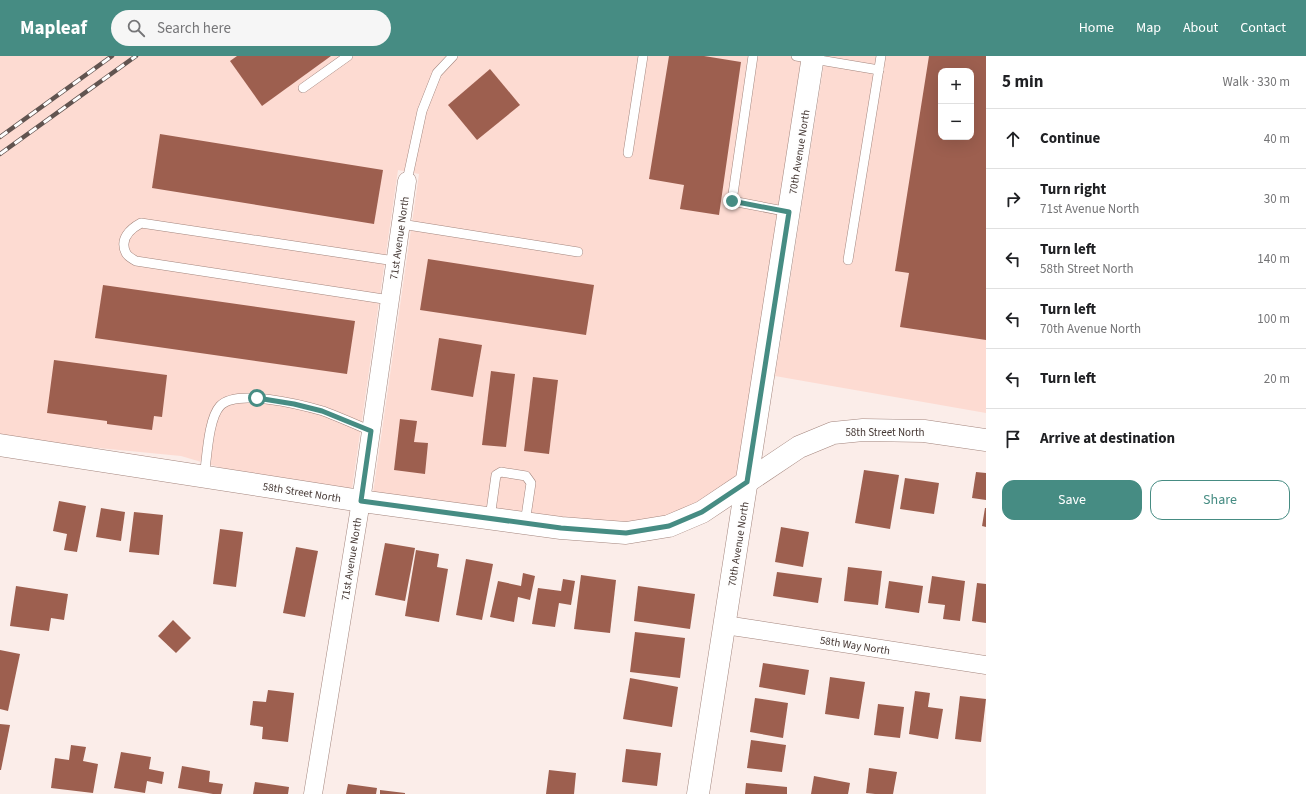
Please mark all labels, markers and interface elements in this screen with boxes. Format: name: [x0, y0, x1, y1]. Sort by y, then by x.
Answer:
search box: [111, 10, 391, 46]
text: Mapleaf: [20, 15, 87, 42]
icon: search: [125, 17, 147, 39]
text: Search here: [157, 18, 231, 39]
text: Home: [1079, 18, 1114, 38]
text: Map: [1136, 18, 1161, 38]
text: About: [1183, 18, 1218, 38]
text: Contact: [1240, 18, 1286, 38]
map controls: [938, 68, 974, 140]
button: +: [938, 68, 974, 104]
text: 5 min: [1002, 70, 1043, 94]
text: Walk · 330 m: [1222, 73, 1290, 91]
button: −: [938, 104, 974, 140]
street label: 70th Avenue North: [785, 109, 814, 195]
icon: ahead: [1002, 128, 1024, 150]
text: Continue: [1040, 128, 1100, 149]
text: 40 m: [1264, 130, 1290, 148]
text: Turn right: [1040, 179, 1106, 200]
icon: right: [1002, 188, 1024, 210]
text: 30 m: [1264, 190, 1290, 208]
route end: [723, 192, 741, 210]
street label: 71st Avenue North: [386, 195, 413, 281]
text: 71st Avenue North: [1040, 200, 1139, 218]
text: Turn left: [1040, 239, 1096, 260]
icon: left: [1002, 248, 1024, 270]
text: 140 m: [1257, 250, 1290, 268]
text: 58th Street North: [1040, 260, 1134, 278]
text: Turn left: [1040, 299, 1096, 320]
icon: left: [1002, 308, 1024, 330]
text: 100 m: [1257, 310, 1290, 328]
text: 70th Avenue North: [1040, 320, 1141, 338]
icon: left: [1002, 368, 1024, 390]
text: Turn left: [1040, 368, 1096, 389]
text: 20 m: [1264, 370, 1290, 388]
route start: [248, 389, 266, 407]
street label: 58th Street North: [845, 425, 925, 440]
icon: arrive: [1002, 428, 1024, 450]
text: Arrive at destination: [1040, 428, 1175, 449]
street label: 58th Street North: [262, 479, 342, 506]
button: Save: [1002, 480, 1142, 520]
button: Share: [1150, 480, 1290, 520]
street label: 70th Avenue North: [724, 501, 753, 587]
street label: 71st Avenue North: [338, 516, 365, 602]
street label: 58th Way North: [819, 633, 891, 658]

